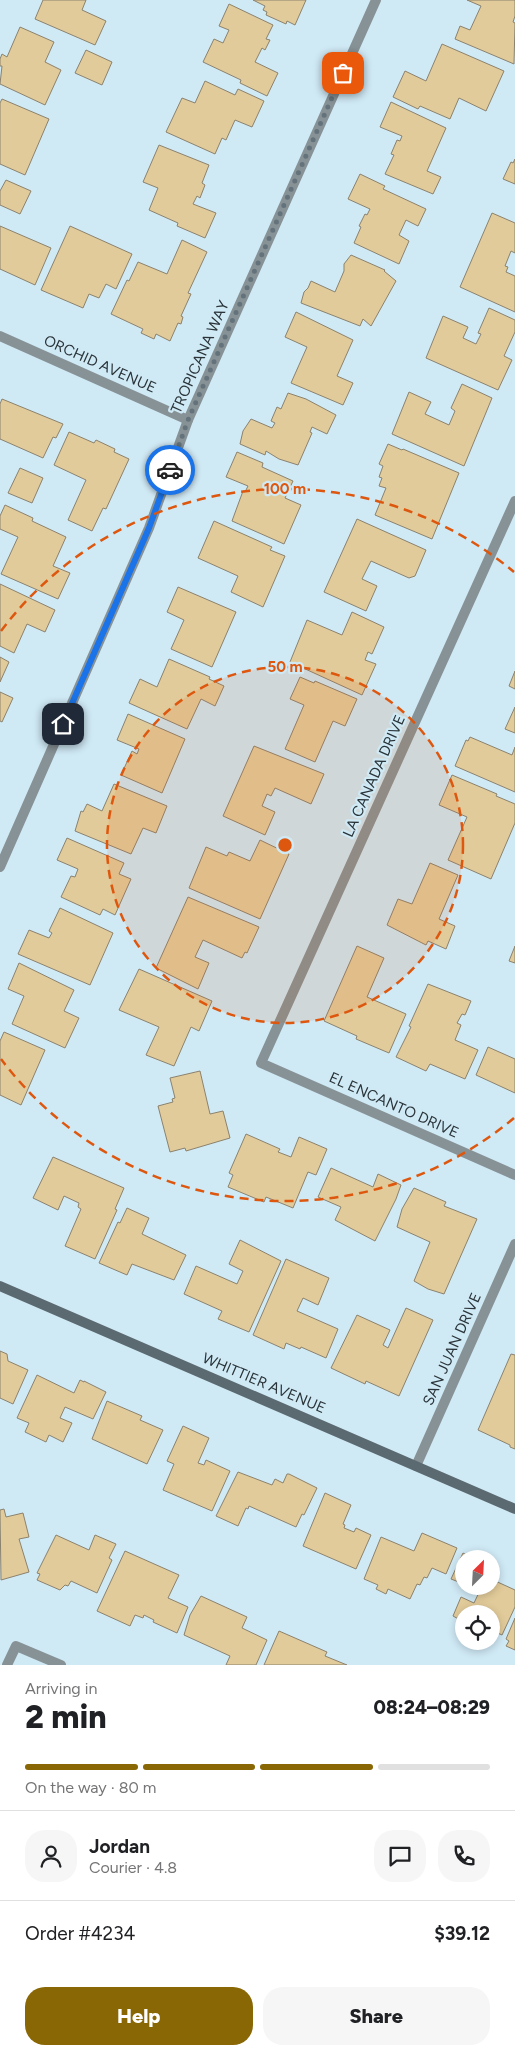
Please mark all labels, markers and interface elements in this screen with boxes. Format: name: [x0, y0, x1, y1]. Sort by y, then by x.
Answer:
pin: [322, 52, 364, 94]
icon: bag: [329, 59, 357, 87]
street label: TROPICANA WAY: [167, 298, 233, 416]
street label: ORCHID AVENUE: [41, 331, 159, 397]
courier: [145, 445, 195, 495]
icon: car: [156, 456, 184, 484]
text: 100 m: [264, 480, 306, 498]
text: 50 m: [267, 658, 303, 676]
pin: [42, 703, 84, 745]
icon: home: [49, 710, 77, 738]
street label: LA CANADA DRIVE: [339, 712, 409, 840]
centre of rings: [276, 836, 294, 854]
street label: EL ENCANTO DRIVE: [326, 1068, 462, 1142]
street label: SAN JUAN DRIVE: [419, 1290, 485, 1408]
street label: WHITTIER AVENUE: [200, 1349, 328, 1417]
north arrow: [455, 1550, 500, 1595]
map controls: [455, 1550, 500, 1650]
button: locate: [455, 1605, 500, 1650]
text: Arriving in: [25, 1679, 97, 1698]
text: 08:24–08:29: [374, 1696, 490, 1719]
text: 2 min: [25, 1698, 107, 1736]
text: On the way · 80 m: [25, 1778, 156, 1797]
button: person: [25, 1830, 77, 1882]
button: chat: [374, 1830, 426, 1882]
button: phone: [438, 1830, 490, 1882]
text: Jordan: [89, 1835, 150, 1858]
text: Courier · 4.8: [89, 1858, 177, 1877]
text: Order #4234: [25, 1922, 135, 1945]
text: $39.12: [434, 1922, 490, 1945]
button: Help: [25, 1987, 253, 2045]
button: Share: [263, 1987, 490, 2045]

